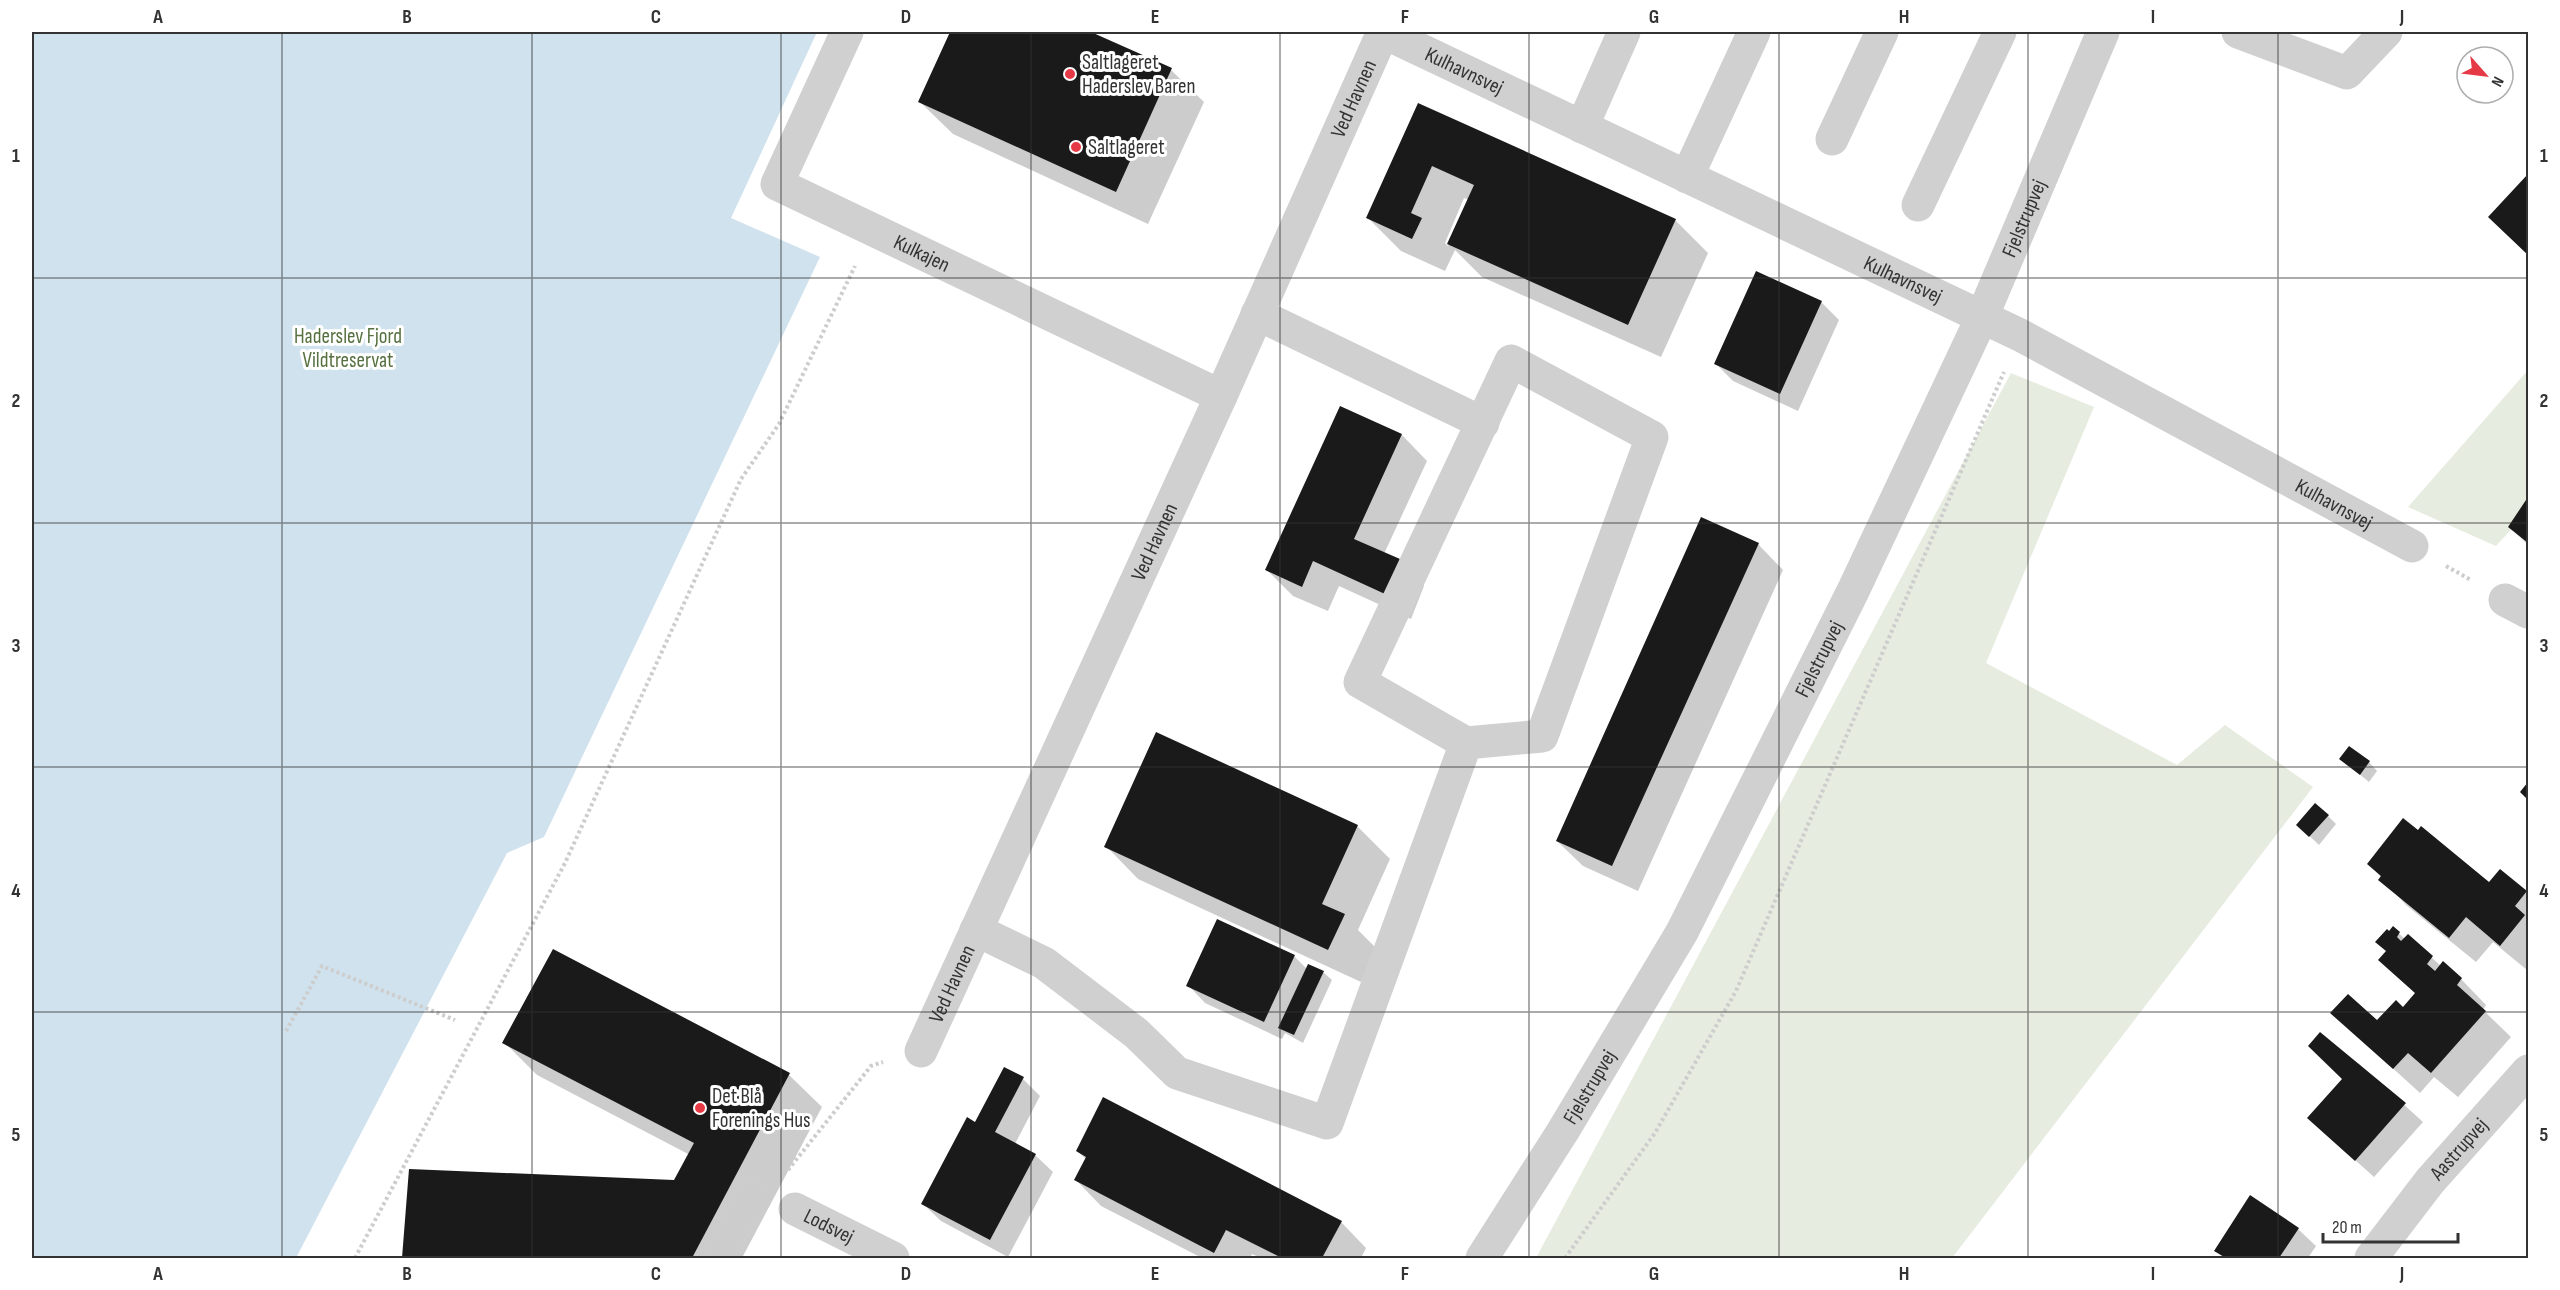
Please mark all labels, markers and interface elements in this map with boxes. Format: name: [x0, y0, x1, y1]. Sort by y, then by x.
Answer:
text: A: [152, 5, 163, 29]
text: B: [402, 5, 412, 29]
text: C: [651, 5, 661, 29]
text: D: [901, 5, 911, 29]
text: E: [1151, 5, 1159, 29]
text: F: [1401, 5, 1409, 29]
text: G: [1649, 5, 1659, 29]
text: H: [1899, 5, 1909, 29]
text: I: [2151, 5, 2155, 29]
text: J: [2399, 5, 2404, 29]
street label: Kulhavnsvej: [1421, 42, 1507, 100]
north arrow: [2455, 45, 2515, 105]
place label: Saltlageret Haderslev Baren: [1082, 50, 1195, 99]
street label: Ved Havnen: [1326, 56, 1382, 142]
marker: Saltlageret Haderslev Baren: [1063, 67, 1077, 81]
text: N: [2487, 73, 2507, 90]
place label: Saltlageret: [1088, 135, 1165, 160]
marker: Saltlageret: [1069, 140, 1083, 154]
text: 1: [12, 144, 20, 168]
text: 1: [2540, 144, 2548, 168]
street label: Fjelstrupvej: [1997, 176, 2052, 261]
street label: Kulkajen: [890, 230, 954, 278]
street label: Kulhavnsvej: [1860, 251, 1946, 309]
park label: Haderslev Fjord Vildtreservat: [294, 324, 402, 373]
text: 2: [12, 389, 20, 413]
text: 2: [2540, 389, 2548, 413]
street label: Kulhavnsvej: [2291, 474, 2377, 535]
street label: Ved Havnen: [1126, 499, 1183, 585]
street label: Fjelstrupvej: [1790, 617, 1849, 701]
text: 3: [12, 634, 21, 658]
text: 3: [2540, 634, 2549, 658]
text: 4: [11, 879, 21, 903]
text: 4: [2539, 879, 2549, 903]
street label: Ved Havnen: [924, 941, 981, 1027]
street label: Fjelstrupvej: [1558, 1046, 1622, 1129]
place label: Det Blå Forenings Hus: [712, 1084, 811, 1133]
marker: Det Blå Forenings Hus: [693, 1101, 707, 1115]
street label: Aastrupvej: [2424, 1113, 2493, 1186]
text: 5: [12, 1123, 21, 1147]
text: 5: [2540, 1123, 2549, 1147]
street label: Lodsvej: [800, 1203, 858, 1249]
scale bar: [2323, 1206, 2458, 1244]
text: 20 m: [2332, 1217, 2362, 1238]
text: A: [152, 1262, 163, 1286]
text: B: [402, 1262, 412, 1286]
text: C: [651, 1262, 661, 1286]
text: D: [901, 1262, 911, 1286]
text: E: [1151, 1262, 1159, 1286]
text: F: [1401, 1262, 1409, 1286]
text: G: [1649, 1262, 1659, 1286]
text: H: [1899, 1262, 1909, 1286]
text: I: [2151, 1262, 2155, 1286]
text: J: [2399, 1262, 2404, 1286]

